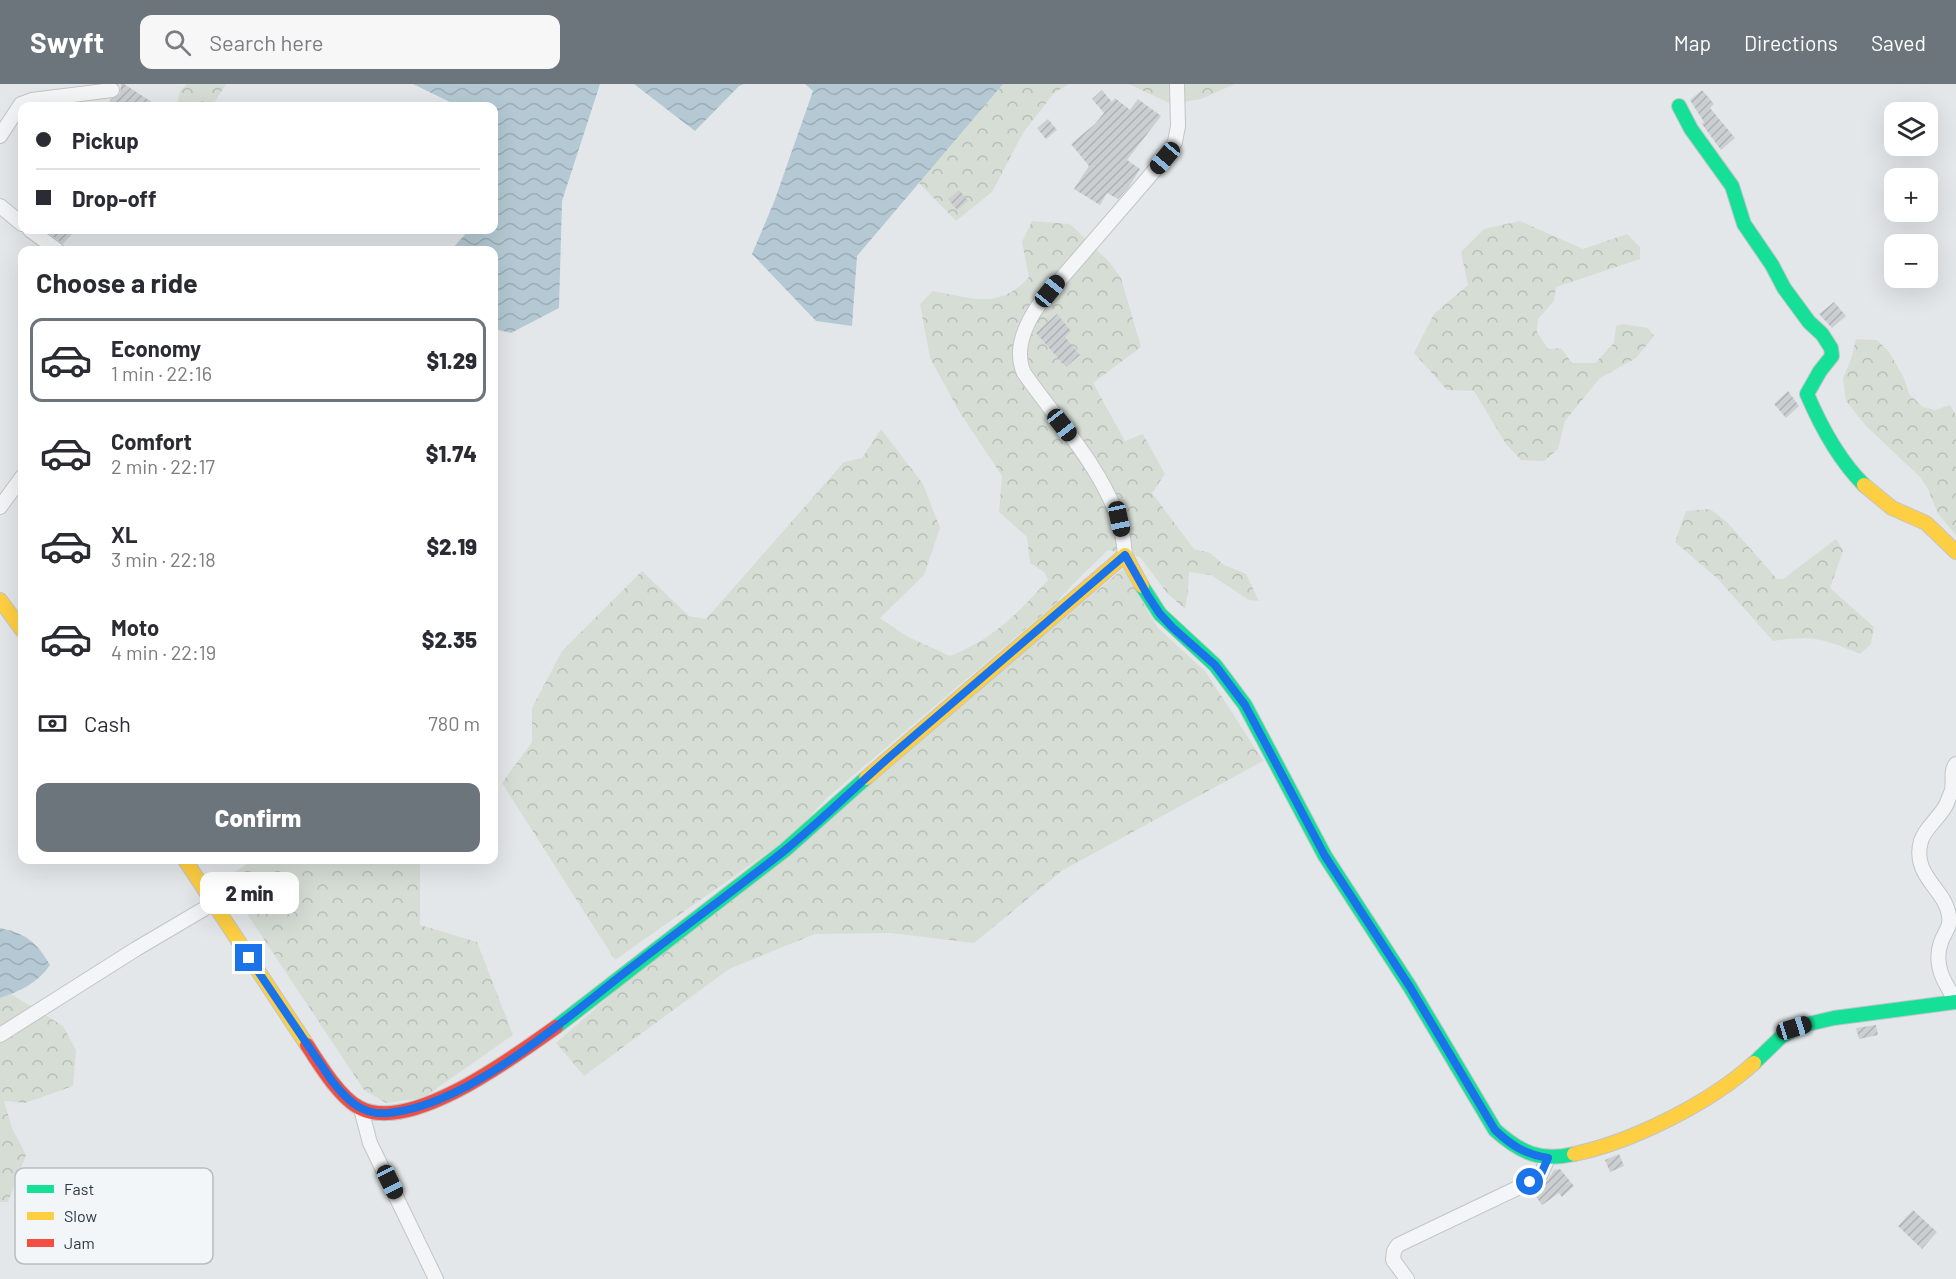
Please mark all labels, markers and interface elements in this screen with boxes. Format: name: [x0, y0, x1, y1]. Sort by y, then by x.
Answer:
search box: [140, 15, 560, 69]
text: Swyft: [30, 25, 104, 59]
icon: search: [161, 26, 194, 59]
text: Search here: [209, 29, 324, 55]
text: Map: [1674, 30, 1711, 55]
text: Directions: [1744, 30, 1838, 55]
text: Saved: [1871, 30, 1926, 55]
map controls: [1884, 102, 1938, 288]
button: layers: [1884, 102, 1938, 156]
text: Pickup: [72, 127, 139, 153]
car: [1147, 138, 1183, 178]
button: +: [1884, 168, 1938, 222]
text: Drop-off: [72, 185, 156, 211]
button: −: [1884, 234, 1938, 288]
text: Choose a ride: [36, 266, 198, 298]
car: [1032, 271, 1068, 311]
icon: car: [39, 333, 93, 387]
text: Economy: [111, 335, 201, 361]
text: $1.29: [426, 347, 477, 373]
text: 1 min · 22:16: [111, 361, 212, 385]
car: [1044, 405, 1080, 445]
icon: car: [39, 426, 93, 480]
text: Comfort: [111, 428, 192, 454]
text: $1.74: [426, 440, 477, 466]
text: 2 min · 22:17: [111, 454, 215, 478]
car: [1106, 500, 1132, 538]
icon: car: [39, 519, 93, 573]
text: XL: [111, 521, 137, 547]
text: $2.19: [426, 533, 477, 559]
text: 3 min · 22:18: [111, 547, 216, 571]
icon: car: [39, 612, 93, 666]
text: Moto: [111, 614, 159, 640]
text: $2.35: [422, 626, 477, 652]
text: 4 min · 22:19: [111, 640, 216, 664]
icon: cash: [36, 707, 69, 740]
text: Cash: [84, 710, 131, 736]
text: 780 m: [428, 711, 480, 735]
button: Confirm: [36, 783, 480, 852]
callout: 2 min: [200, 871, 298, 913]
text: 2 min: [225, 881, 274, 905]
route end: [235, 944, 262, 971]
car: [1774, 1014, 1814, 1042]
car: [374, 1162, 406, 1202]
legend: [15, 1168, 213, 1264]
route start: [1516, 1168, 1543, 1195]
text: Fast: [64, 1179, 94, 1198]
text: Slow: [64, 1206, 97, 1225]
text: Jam: [64, 1233, 95, 1252]

